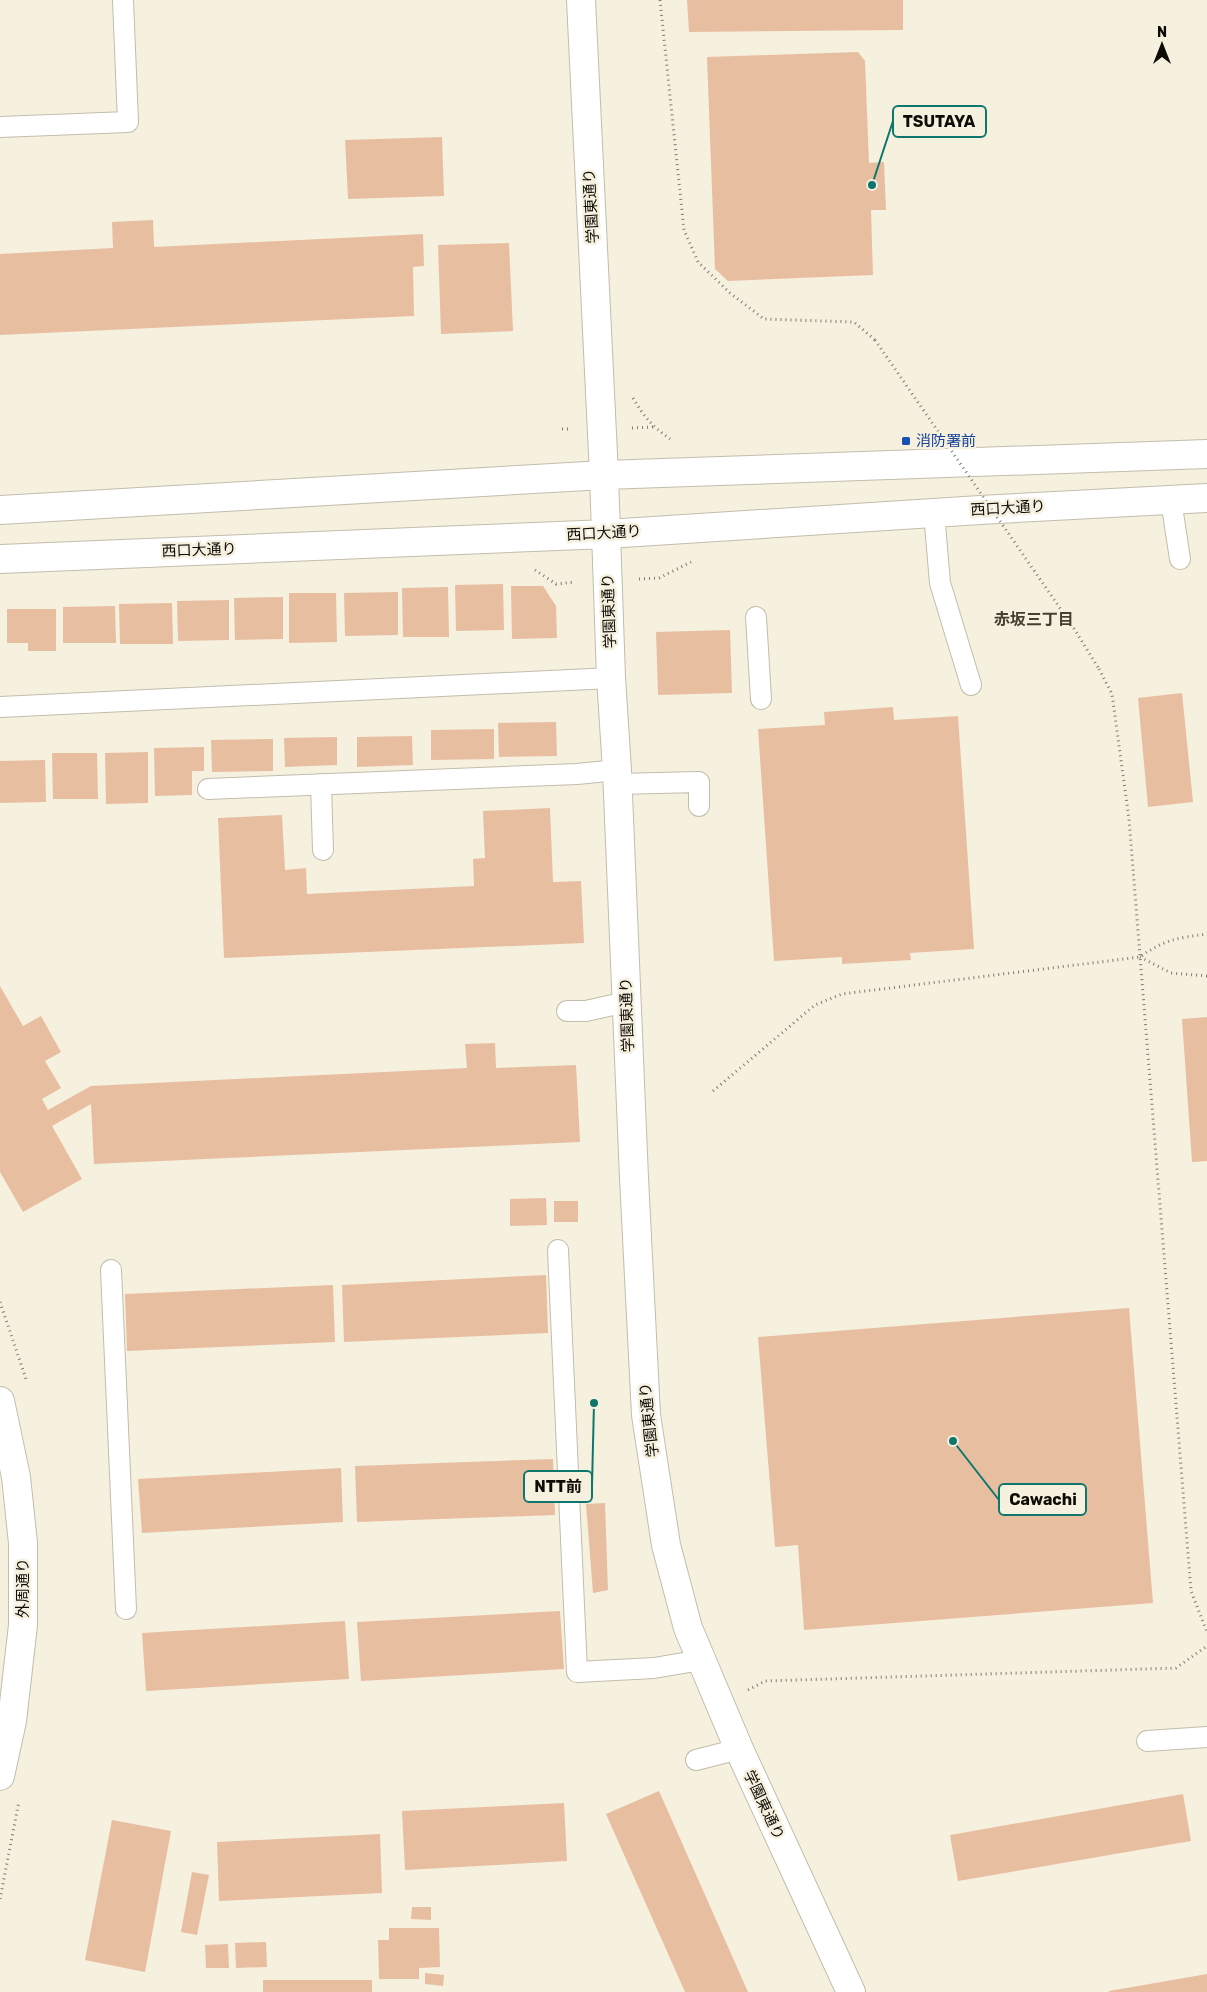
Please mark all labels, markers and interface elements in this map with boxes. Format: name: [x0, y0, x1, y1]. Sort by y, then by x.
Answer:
north arrow: [1137, 20, 1187, 70]
text: N: [1157, 24, 1167, 41]
callout: TSUTAYA: [893, 106, 986, 137]
text: TSUTAYA: [903, 112, 976, 131]
street label: 学園東通り: [580, 168, 602, 244]
place label: 消防署前: [916, 432, 976, 450]
marker: 消防署前: [900, 435, 912, 447]
street label: 西口大通り: [970, 497, 1046, 519]
street label: 西口大通り: [566, 522, 642, 544]
street label: 西口大通り: [161, 540, 237, 560]
street label: 学園東通り: [599, 573, 619, 649]
district label: 赤坂三丁目: [994, 610, 1074, 629]
street label: 学園東通り: [617, 977, 637, 1053]
street label: 学園東通り: [636, 1382, 662, 1458]
callout: NTT前: [524, 1471, 592, 1502]
text: NTT前: [534, 1477, 582, 1496]
callout: Cawachi: [999, 1484, 1086, 1515]
text: Cawachi: [1009, 1490, 1077, 1509]
street label: 外周通り: [14, 1558, 32, 1618]
street label: 学園東通り: [740, 1767, 788, 1843]

